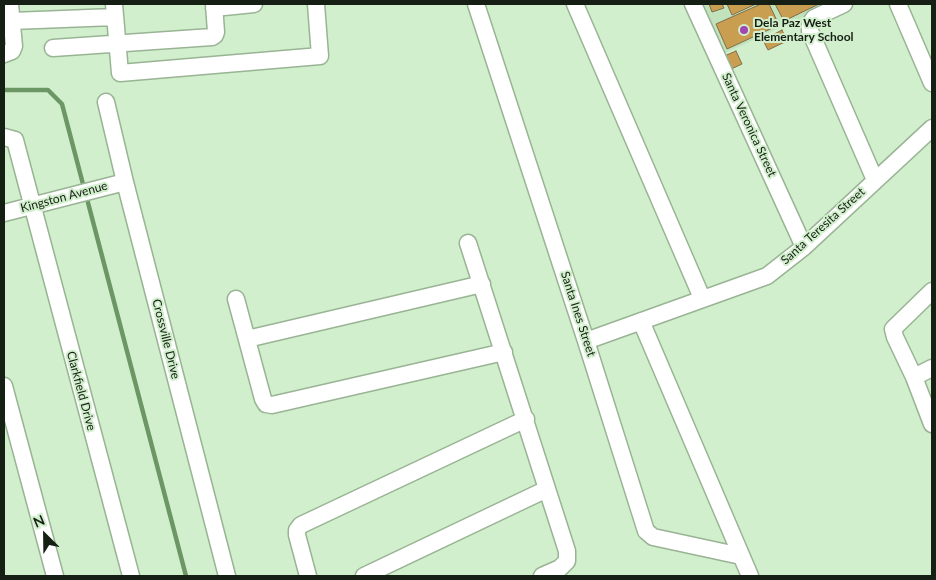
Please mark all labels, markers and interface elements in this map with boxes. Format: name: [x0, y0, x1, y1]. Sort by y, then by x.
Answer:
place label: Dela Paz West Elementary School: [754, 16, 854, 44]
marker: Dela Paz West Elementary School: [738, 24, 750, 36]
street label: Santa Veronica Street: [719, 71, 779, 179]
street label: Kingston Avenue: [19, 178, 109, 216]
street label: Santa Teresita Street: [778, 185, 868, 267]
street label: Santa Ines Street: [557, 270, 599, 358]
street label: Crossville Drive: [149, 297, 183, 381]
street label: Clarkfield Drive: [63, 350, 99, 432]
north arrow: [20, 510, 70, 560]
text: N: [31, 511, 47, 531]

